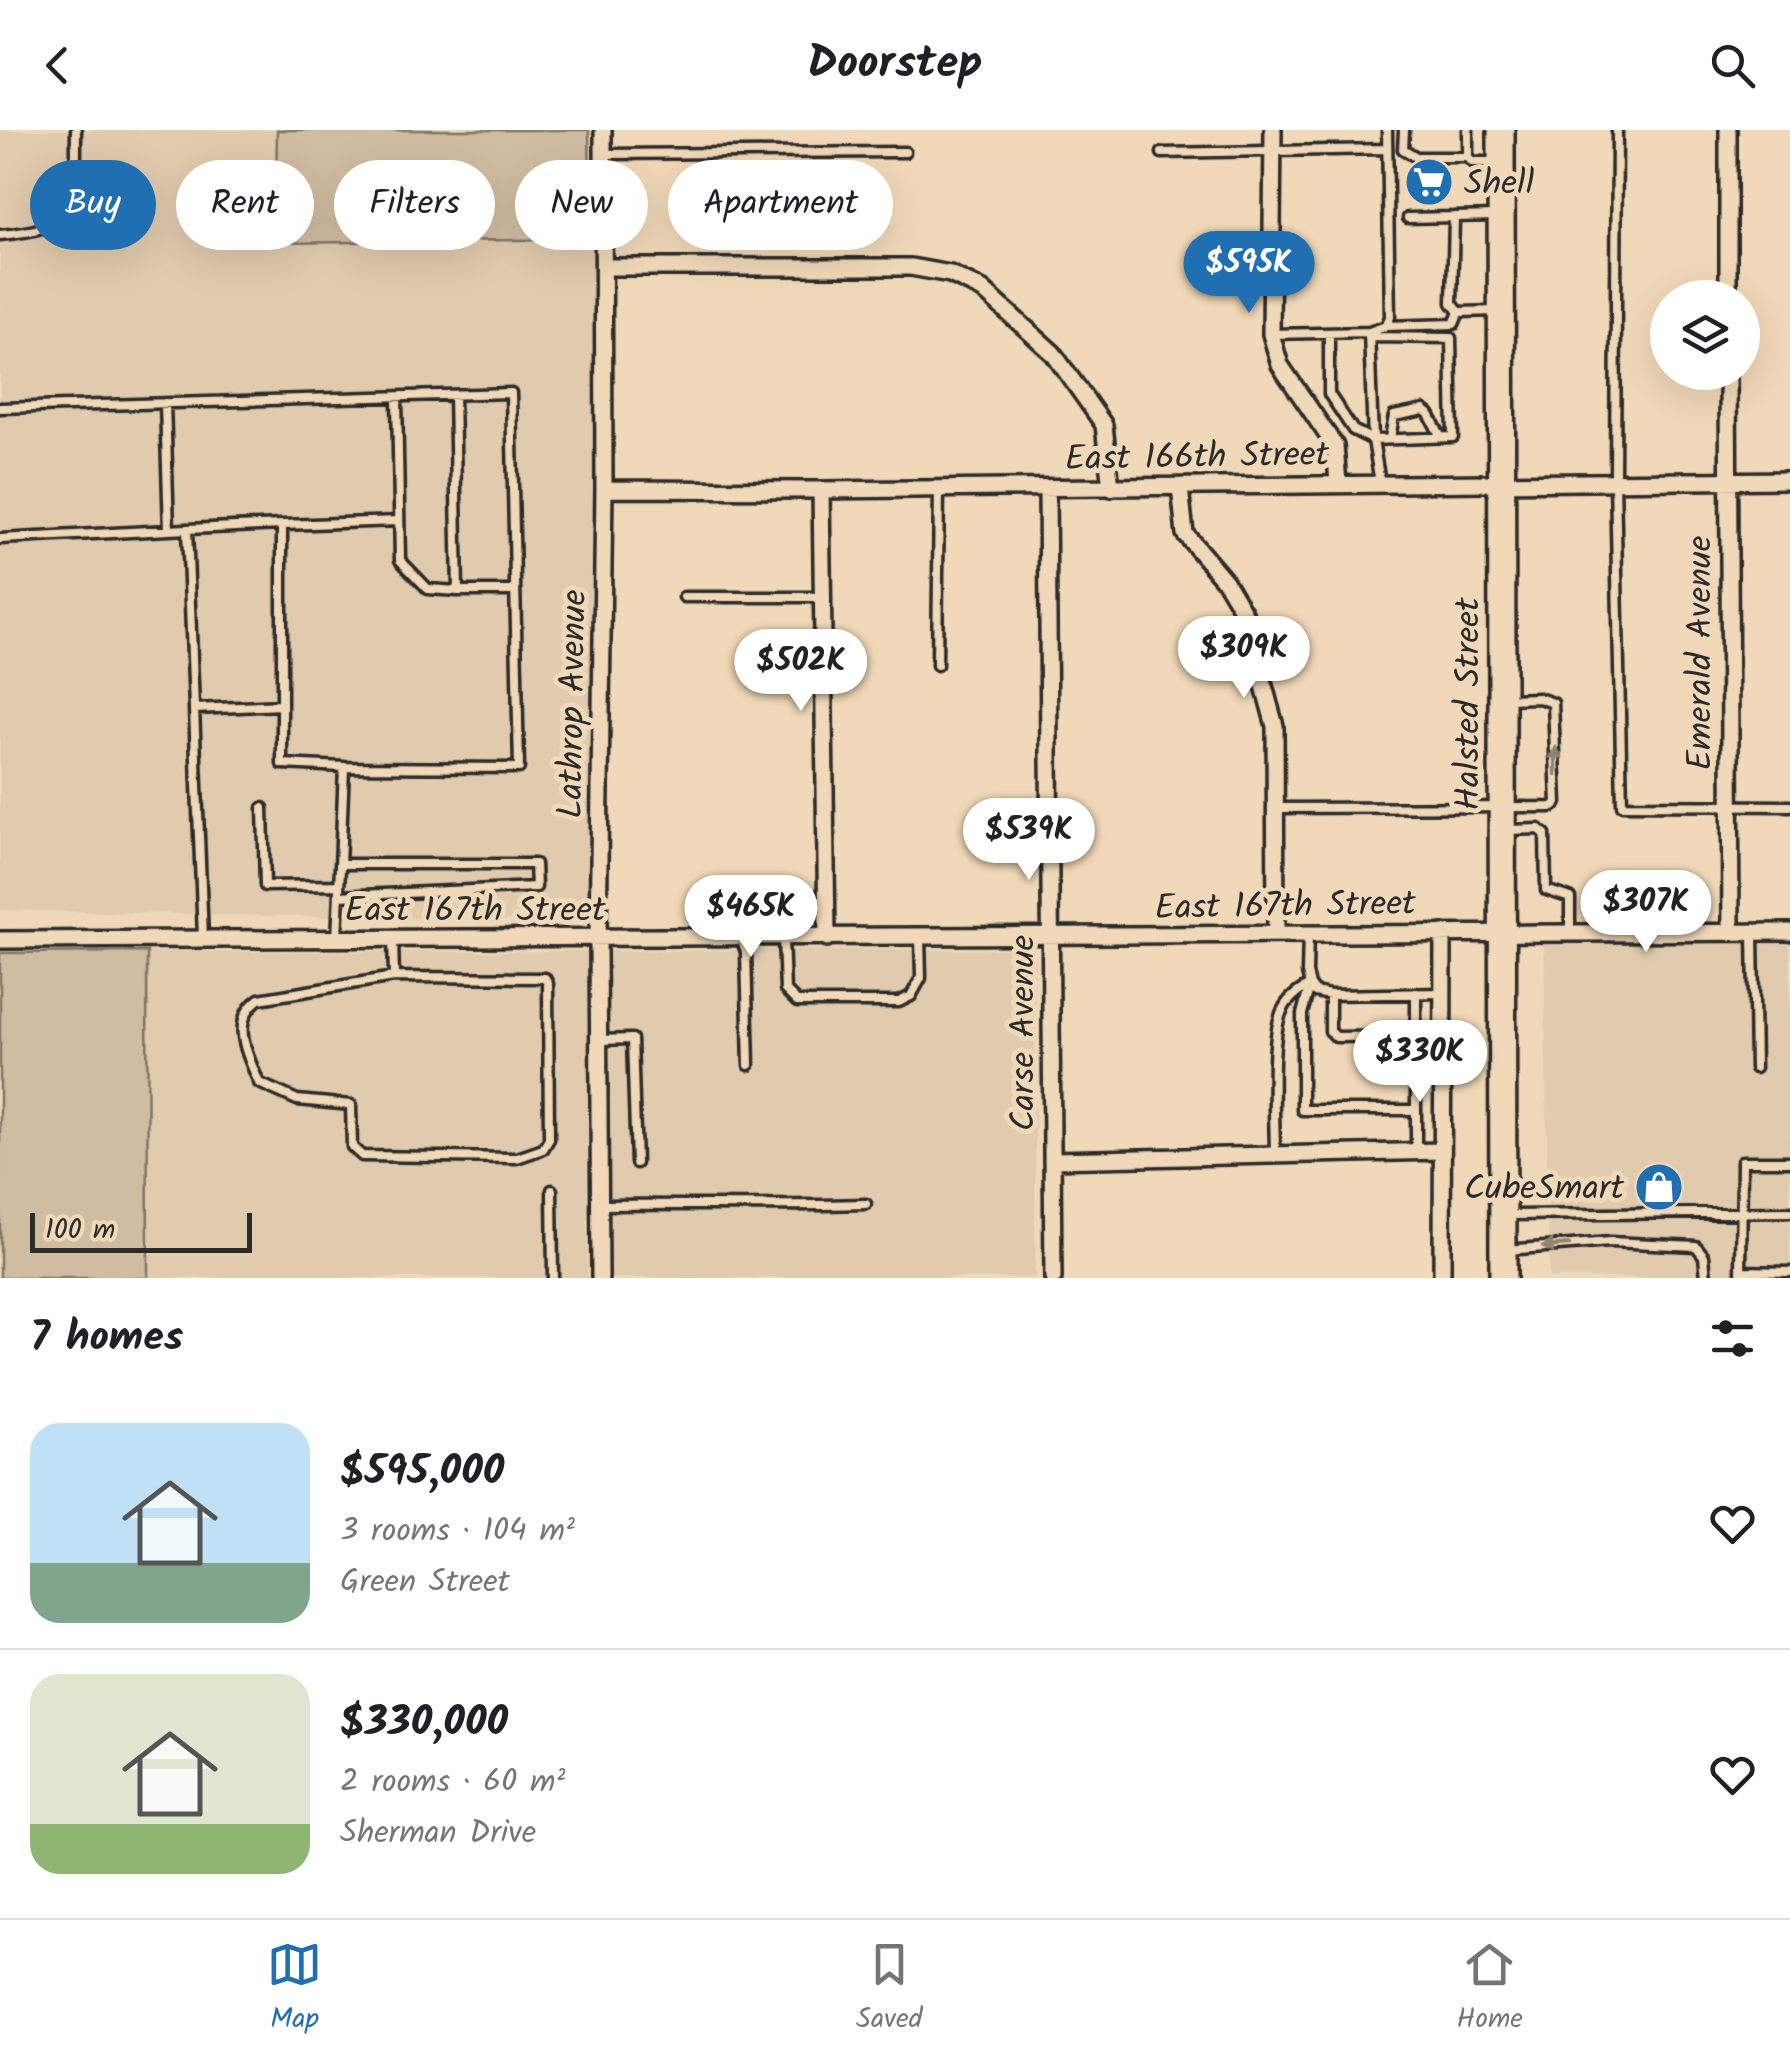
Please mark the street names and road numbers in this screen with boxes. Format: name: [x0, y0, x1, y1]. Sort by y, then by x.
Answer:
street label: East 166th Street: [1064, 428, 1330, 488]
street label: Emerald Avenue: [1674, 535, 1730, 771]
street label: Lathrop Avenue: [544, 589, 604, 819]
street label: Halsted Street: [1442, 597, 1498, 810]
street label: East 167th Street: [1154, 877, 1417, 937]
street label: East 167th Street: [344, 884, 606, 940]
street label: Carse Avenue: [997, 934, 1053, 1131]

